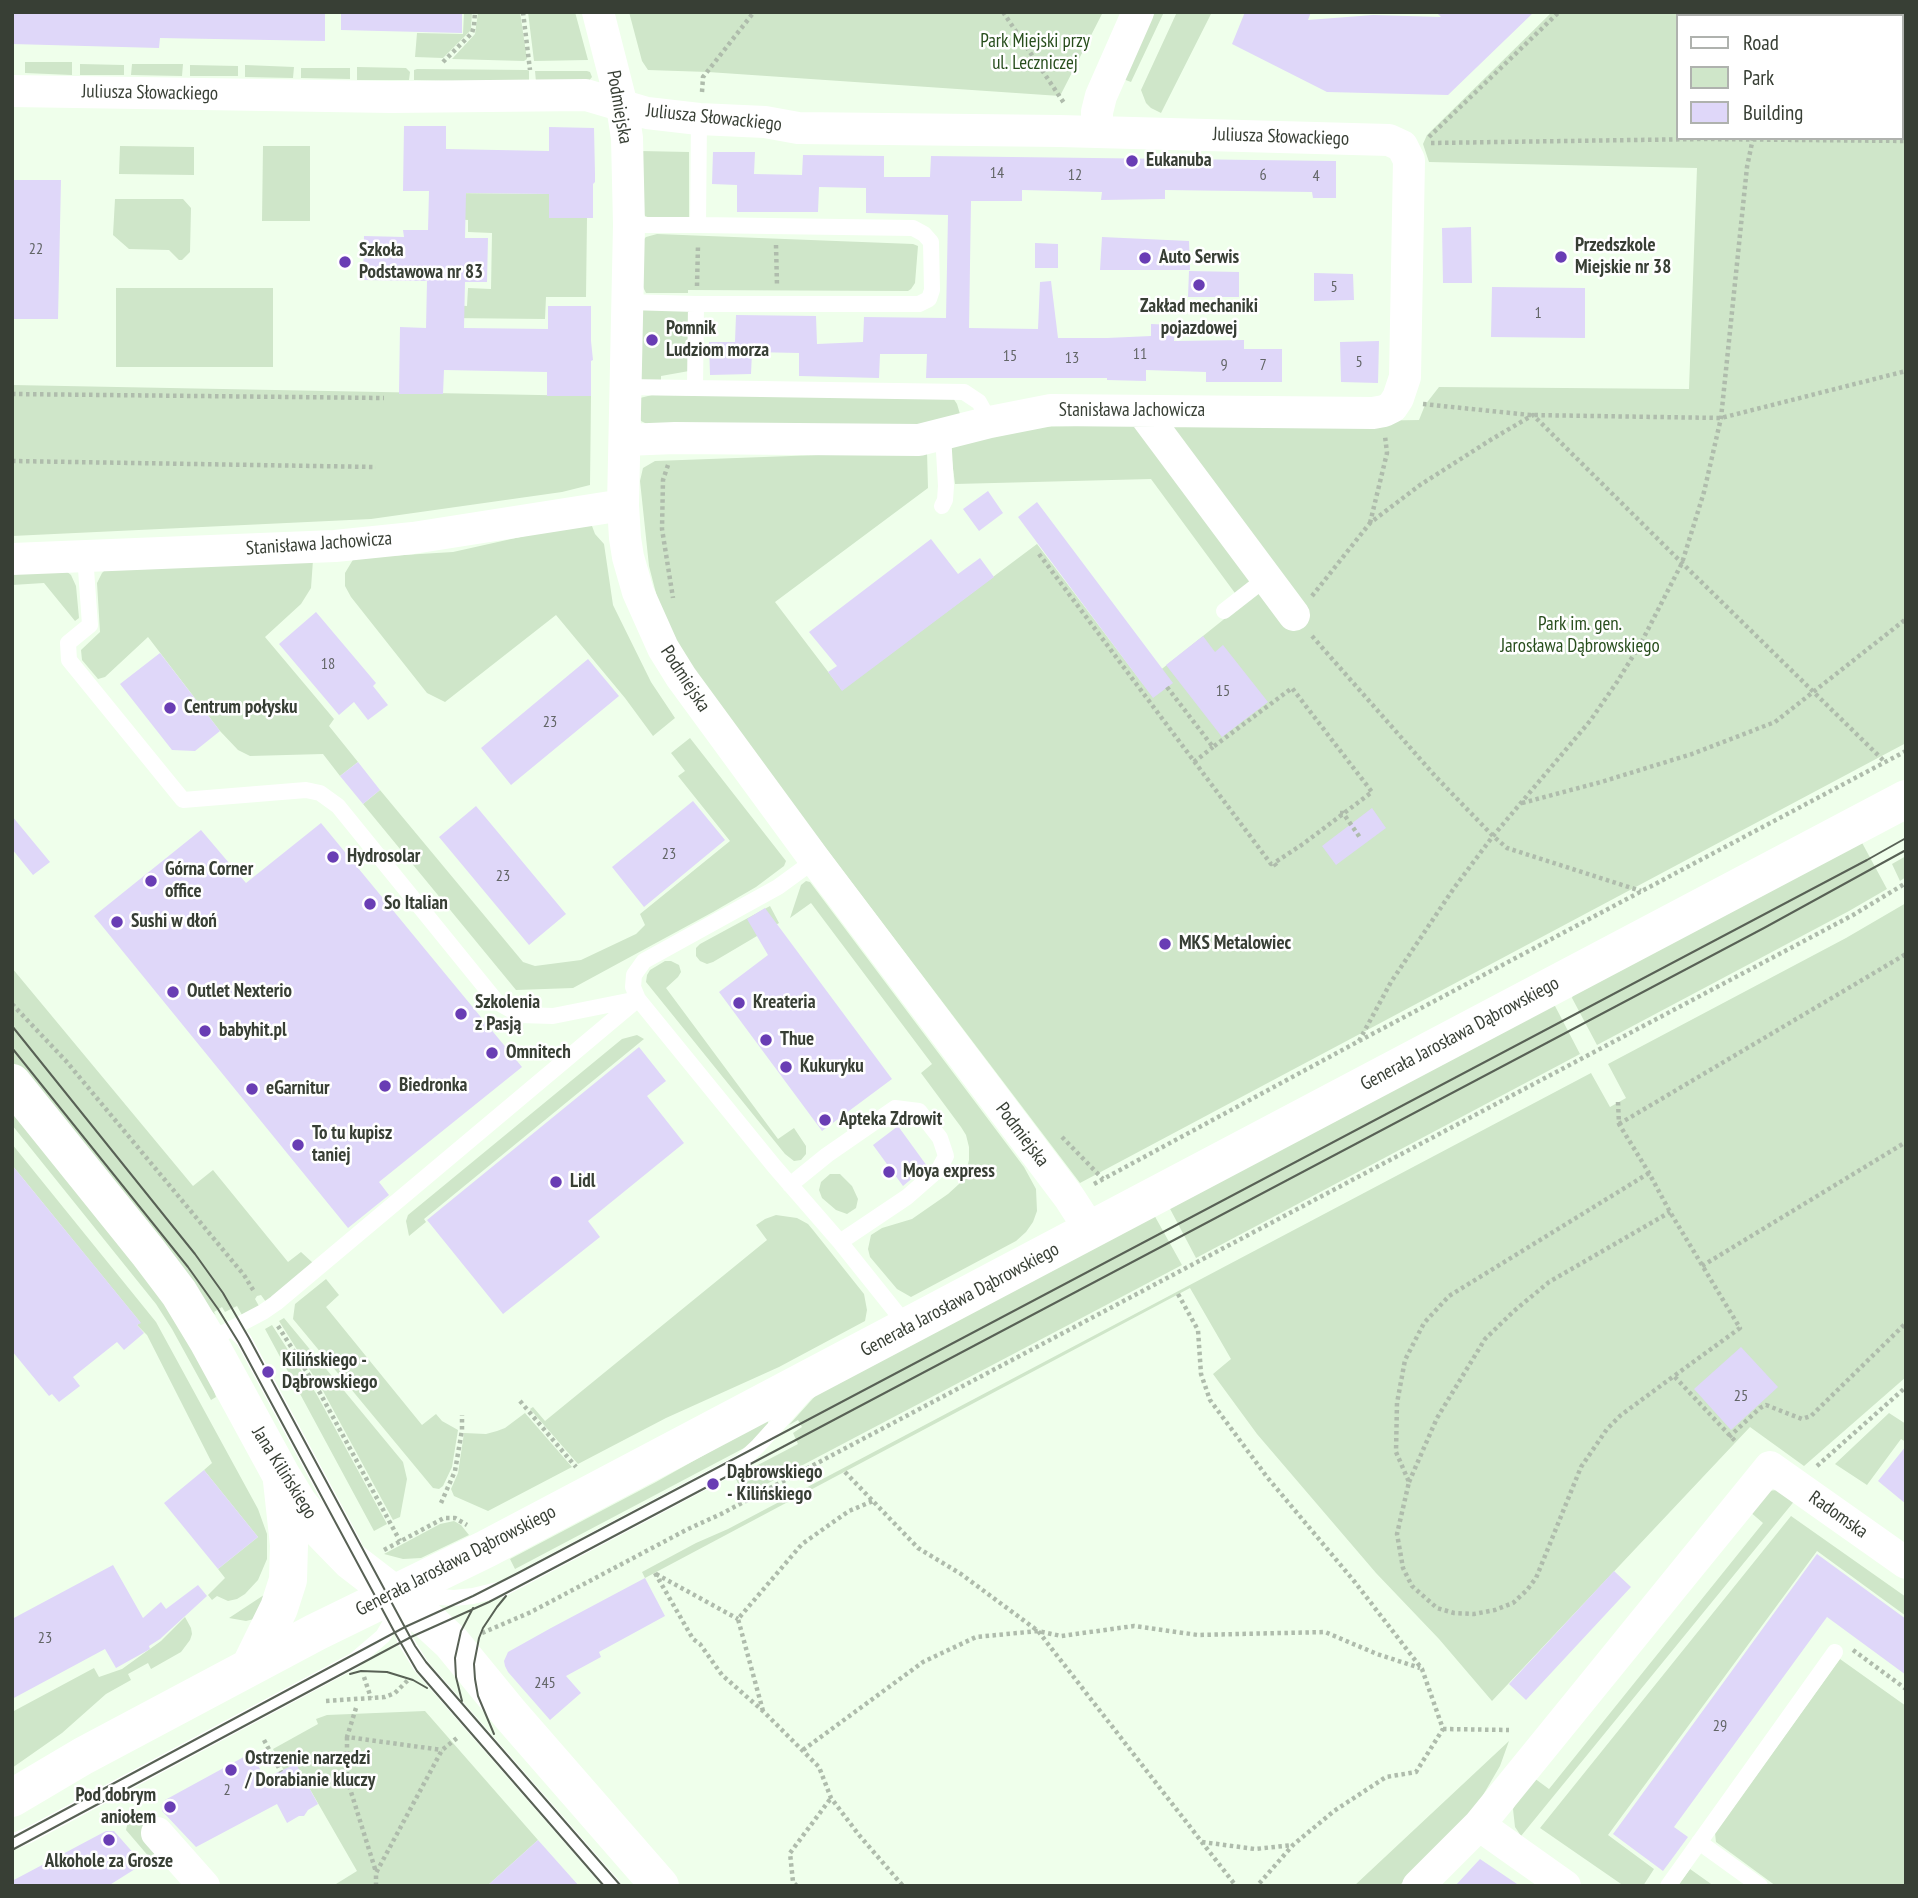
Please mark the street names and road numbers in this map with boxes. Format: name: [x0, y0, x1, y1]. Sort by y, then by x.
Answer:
street label: Podmiejska: [601, 68, 637, 146]
street label: Juliusza Słowackiego: [82, 80, 218, 106]
street label: Juliusza Słowackiego: [645, 100, 783, 136]
street label: Juliusza Słowackiego: [1212, 123, 1350, 151]
street label: Stanisława Jachowicza: [1059, 400, 1205, 422]
street label: Stanisława Jachowicza: [245, 528, 393, 560]
street label: Podmiejska: [655, 642, 715, 716]
street label: Generała Jarosława Dąbrowskiego: [1357, 972, 1563, 1096]
street label: Podmiejska: [991, 1098, 1053, 1172]
street label: Generała Jarosława Dąbrowskiego: [857, 1238, 1063, 1362]
street label: Jana Kilińskiego: [247, 1423, 321, 1523]
street label: Radomska: [1804, 1486, 1872, 1544]
street label: Generała Jarosława Dąbrowskiego: [352, 1501, 560, 1621]

